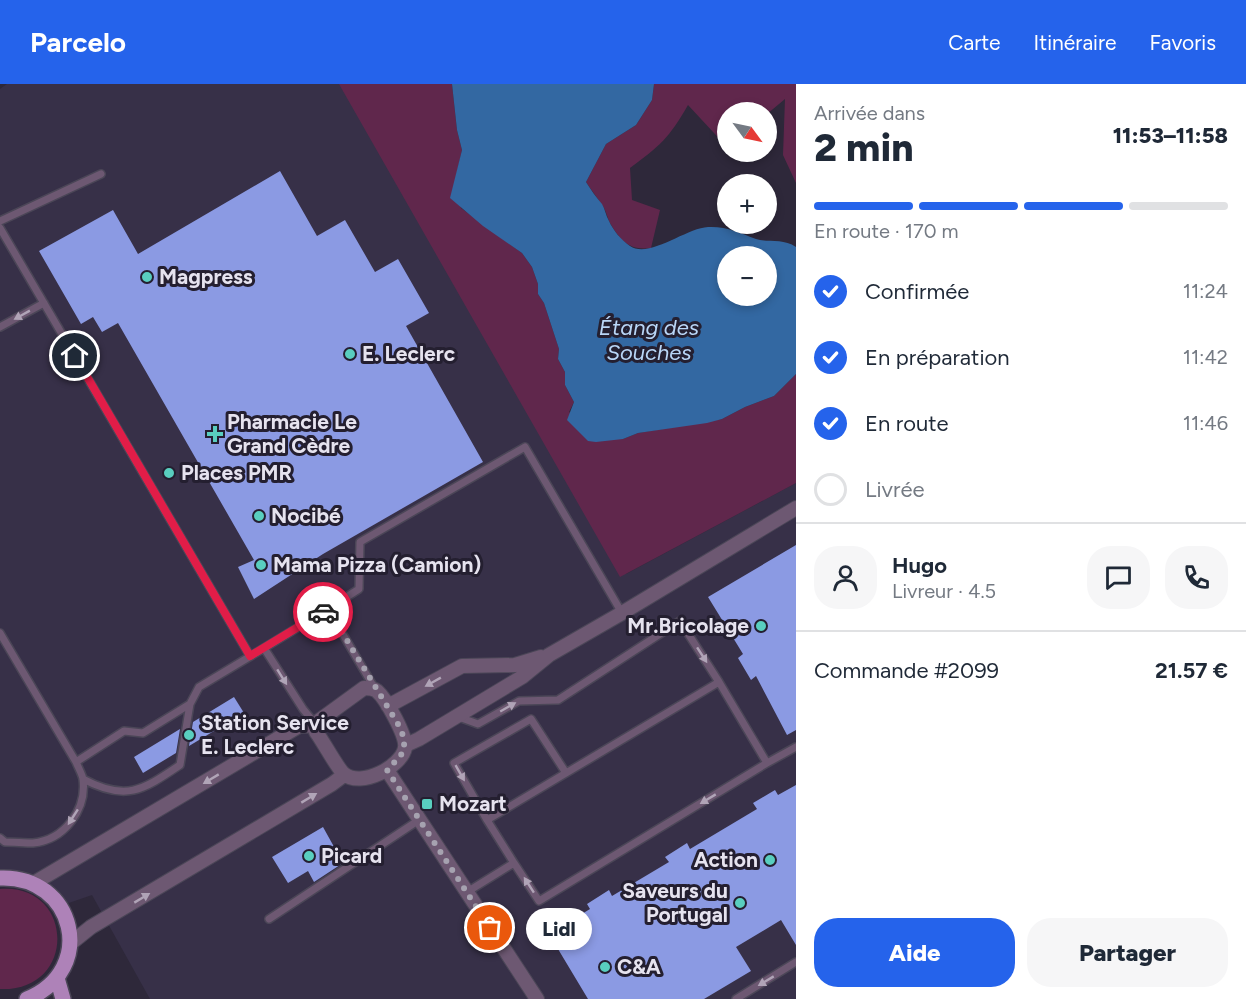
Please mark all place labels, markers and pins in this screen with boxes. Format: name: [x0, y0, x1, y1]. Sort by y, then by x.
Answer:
place label: Magpress: [159, 264, 253, 289]
marker: Magpress: [140, 270, 154, 284]
pin: [49, 330, 100, 381]
place label: E. Leclerc: [362, 341, 456, 366]
marker: E. Leclerc: [343, 347, 357, 361]
place label: Pharmacie Le Grand Cèdre: [227, 409, 357, 458]
marker: Pharmacie Le Grand Cèdre: [208, 427, 222, 441]
place label: Places PMR: [181, 460, 292, 485]
marker: Places PMR: [162, 466, 176, 480]
place label: Nocibé: [271, 503, 341, 528]
marker: Nocibé: [252, 509, 266, 523]
place label: Mama Pizza (Camion): [273, 552, 481, 577]
marker: Mama Pizza (Camion): [254, 558, 268, 572]
place label: Mr.Bricolage: [627, 613, 749, 638]
marker: Mr.Bricolage: [754, 619, 768, 633]
place label: Station Service E. Leclerc: [201, 710, 349, 759]
marker: Station Service E. Leclerc: [182, 728, 196, 742]
place label: Mozart: [439, 791, 507, 816]
marker: Mozart: [420, 797, 434, 811]
place label: Picard: [321, 843, 382, 868]
place label: Action: [694, 847, 758, 872]
marker: Picard: [302, 849, 316, 863]
marker: Action: [763, 853, 777, 867]
place label: Saveurs du Portugal: [622, 878, 728, 927]
marker: Saveurs du Portugal: [733, 896, 747, 910]
pin: [464, 902, 515, 953]
callout: Lidl: [526, 907, 592, 949]
place label: C&A: [617, 954, 661, 979]
marker: C&A: [598, 960, 612, 974]

